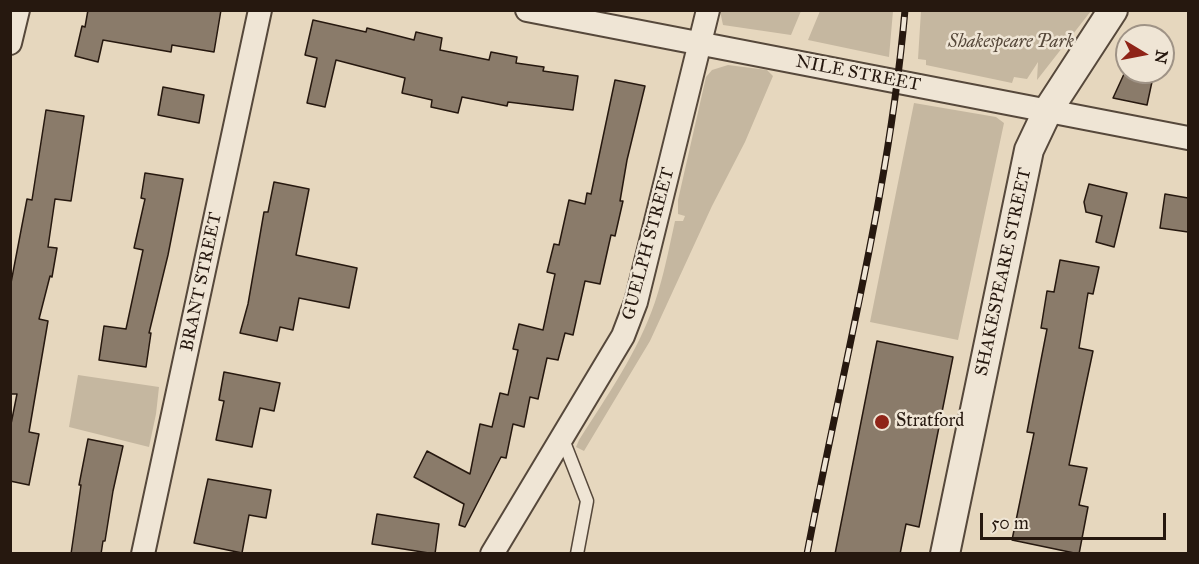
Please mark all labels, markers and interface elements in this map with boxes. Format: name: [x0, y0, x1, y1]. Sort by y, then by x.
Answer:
north arrow: [1115, 24, 1175, 84]
park label: Shakespeare Park: [948, 32, 1074, 54]
text: N: [1151, 49, 1172, 65]
street label: NILE STREET: [794, 51, 922, 97]
street label: GUELPH STREET: [618, 165, 680, 323]
street label: SHAKESPEARE STREET: [971, 166, 1037, 378]
street label: BRANT STREET: [177, 211, 227, 353]
place label: Stratford: [896, 411, 964, 433]
marker: Stratford: [873, 413, 891, 431]
scale bar: [983, 501, 1169, 539]
text: 50 m: [991, 512, 1029, 534]

